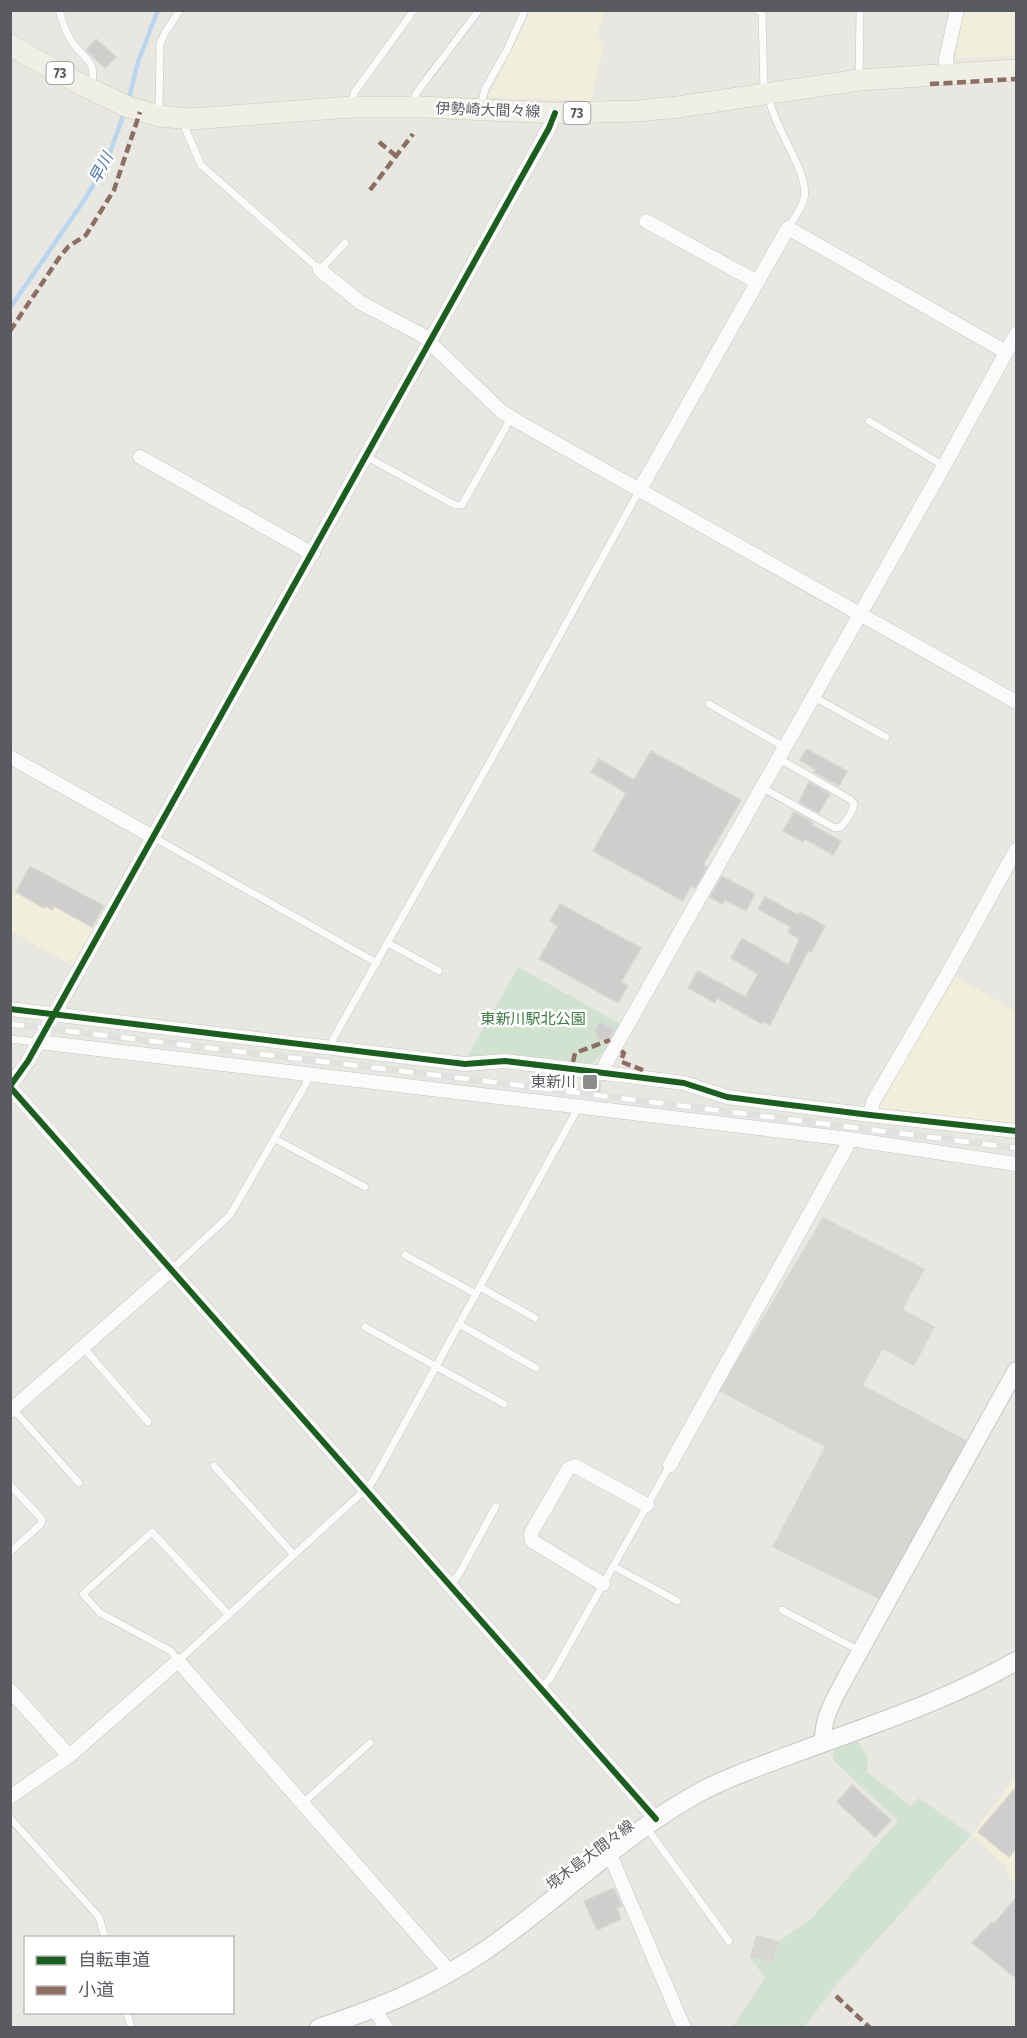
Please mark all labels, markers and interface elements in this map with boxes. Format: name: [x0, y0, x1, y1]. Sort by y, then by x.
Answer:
road number: 73: [46, 62, 74, 84]
street label: 伊勢崎大間々線: [435, 99, 541, 121]
road number: 73: [564, 102, 590, 124]
water label: 早川: [85, 148, 118, 187]
park label: 東新川駅北公園: [480, 1010, 586, 1028]
place label: 東新川: [531, 1073, 576, 1091]
marker: 東新川: [581, 1073, 599, 1091]
street label: 境木島大間々線: [543, 1816, 637, 1894]
legend: [24, 1936, 234, 2014]
text: 自転車道: [78, 1949, 150, 1971]
text: 小道: [78, 1979, 114, 2001]

